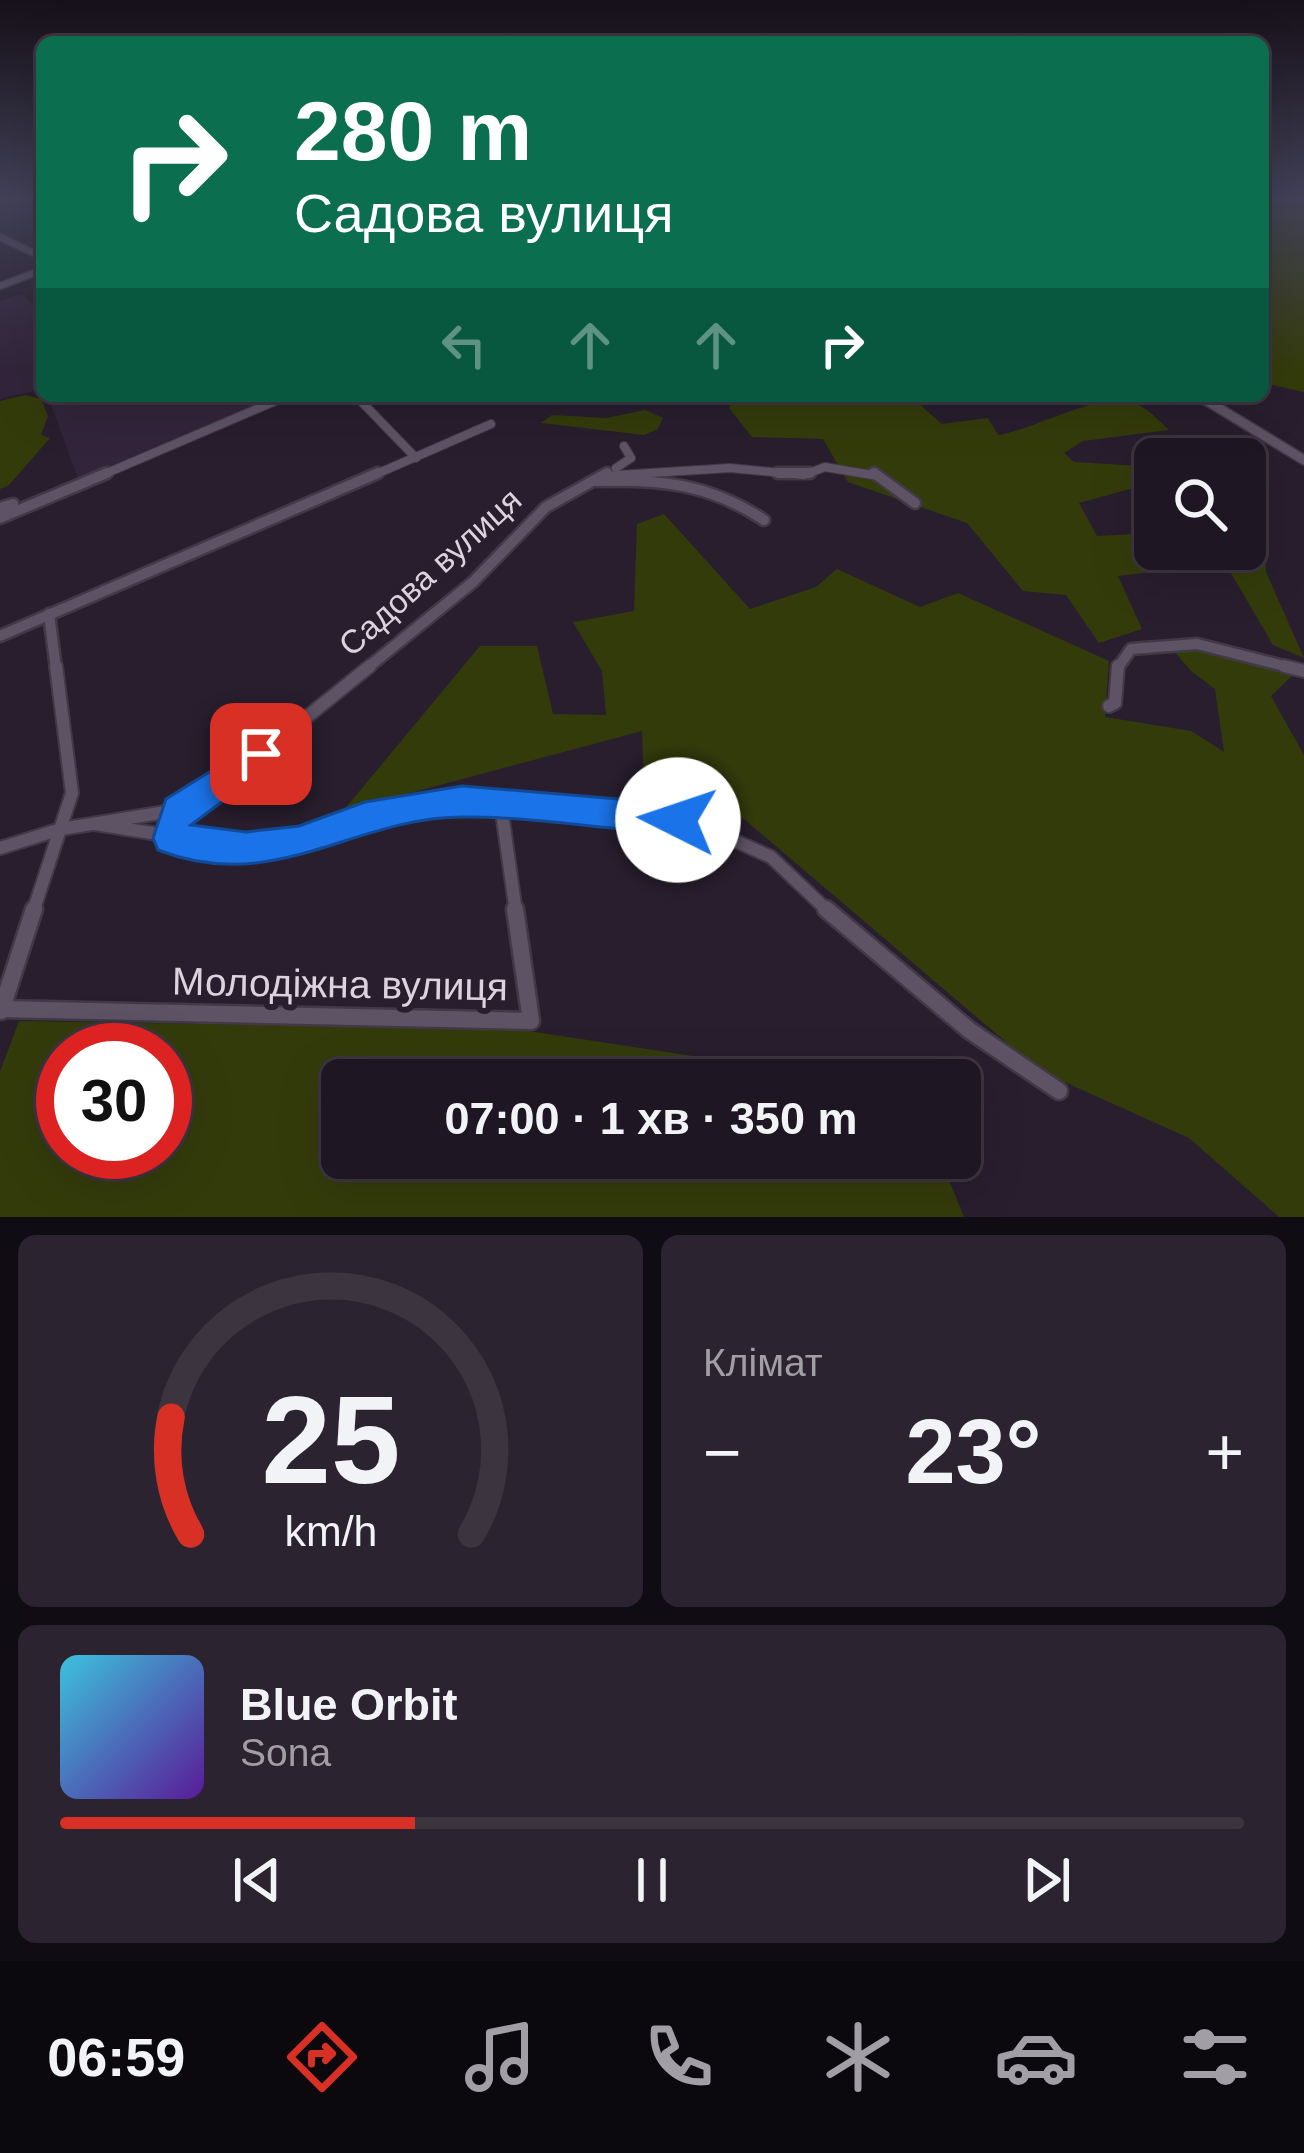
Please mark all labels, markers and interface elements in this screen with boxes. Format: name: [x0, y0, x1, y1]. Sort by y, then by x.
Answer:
icon: right: [96, 84, 252, 240]
text: 280 m: [294, 84, 532, 178]
text: Садова вулиця: [294, 183, 673, 243]
icon: left: [431, 312, 497, 378]
icon: ahead: [557, 312, 623, 378]
icon: ahead: [683, 312, 749, 378]
icon: right: [809, 312, 875, 378]
map controls: [1134, 438, 1266, 570]
button: search: [1134, 438, 1266, 570]
street label: Садова вулиця: [331, 481, 529, 663]
pin: [210, 703, 312, 805]
icon: arrive: [228, 721, 294, 787]
position arrow: [615, 757, 741, 883]
street label: Молодіжна вулиця: [172, 960, 508, 1008]
speed limit sign: 30: [36, 1023, 192, 1179]
text: 07:00 · 1 хв · 350 m: [445, 1093, 857, 1144]
text: Клімат: [703, 1341, 823, 1384]
text: 25: [261, 1370, 400, 1509]
text: 23°: [905, 1402, 1042, 1502]
text: −: [703, 1415, 742, 1489]
text: +: [1205, 1415, 1244, 1489]
text: km/h: [284, 1507, 377, 1555]
text: Blue Orbit: [240, 1679, 458, 1730]
text: Sona: [240, 1731, 331, 1774]
icon: previous: [224, 1847, 290, 1913]
icon: pause: [619, 1847, 685, 1913]
icon: next: [1014, 1847, 1080, 1913]
icon: directions: [280, 2015, 364, 2099]
icon: music: [458, 2015, 542, 2099]
icon: phone: [637, 2015, 721, 2099]
icon: climate: [816, 2015, 900, 2099]
icon: car: [994, 2015, 1078, 2099]
icon: filters: [1173, 2015, 1257, 2099]
text: 06:59: [47, 2027, 185, 2087]

